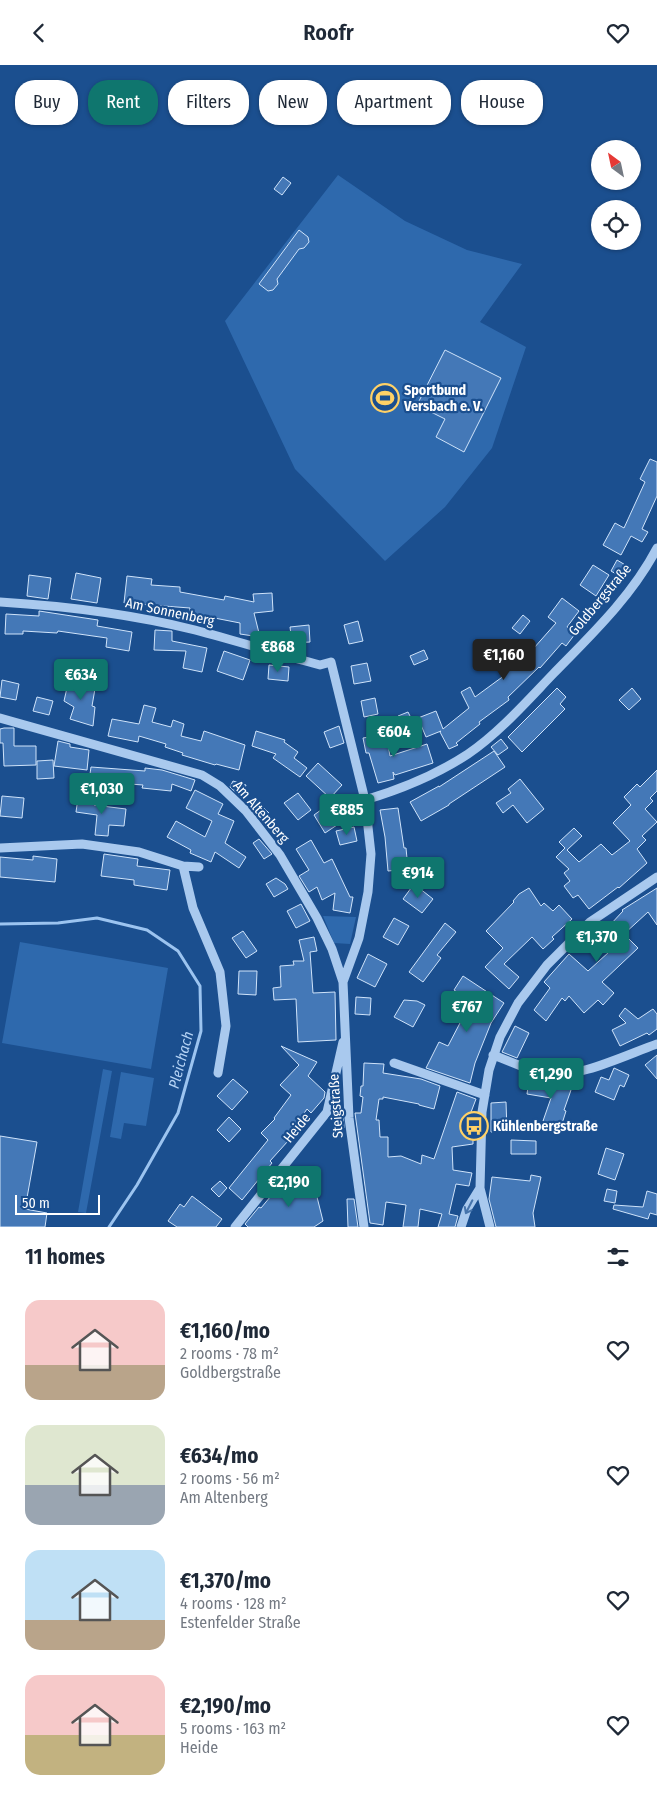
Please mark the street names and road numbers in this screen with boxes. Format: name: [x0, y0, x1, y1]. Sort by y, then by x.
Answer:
street label: Goldbergstraße: [565, 561, 635, 639]
street label: Am Sonnenberg: [124, 594, 216, 630]
street label: Am Altenberg: [229, 777, 293, 847]
street label: Steigstraße: [325, 1073, 347, 1139]
street label: Heide: [280, 1110, 314, 1146]

